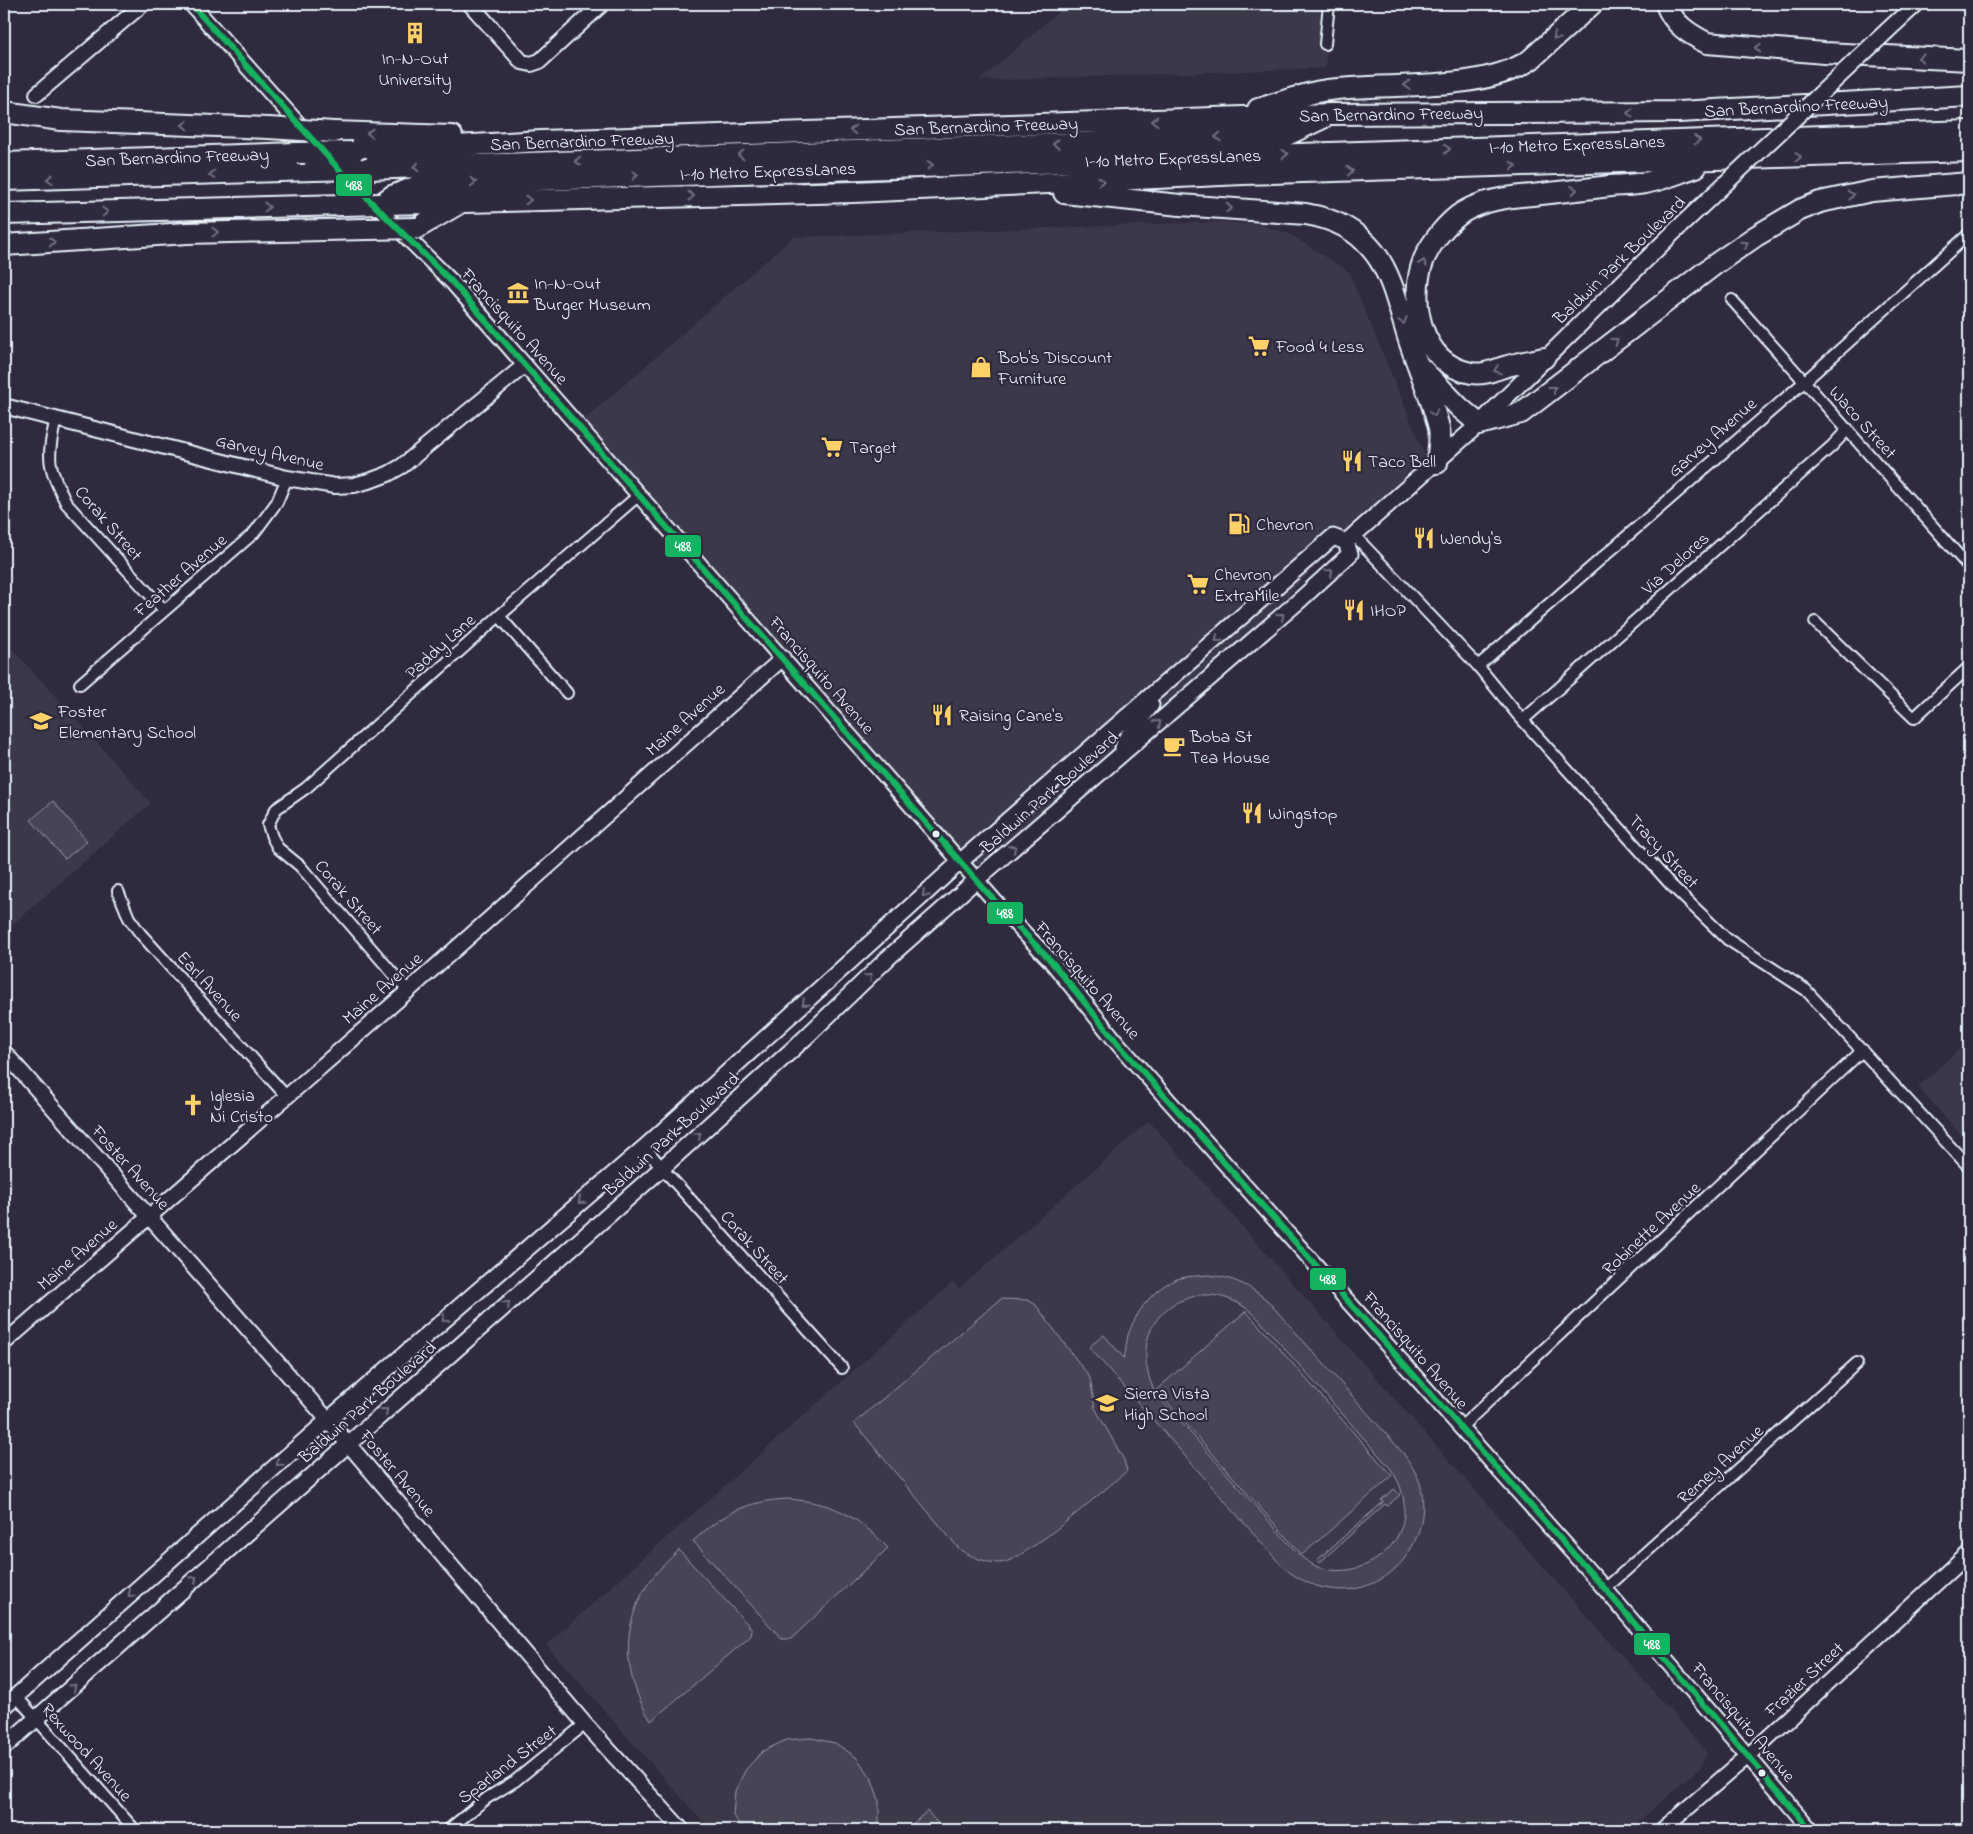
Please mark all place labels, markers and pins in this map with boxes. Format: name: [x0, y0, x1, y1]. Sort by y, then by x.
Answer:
building icon: In-N-Out University: [402, 20, 428, 46]
place label: In-N-Out University: [378, 47, 452, 94]
place label: In-N-Out Burger Museum: [533, 272, 651, 320]
museum icon: In-N-Out Burger Museum: [505, 280, 531, 306]
supermarket icon: Food 4 Less: [1246, 333, 1272, 359]
place label: Food 4 Less: [1275, 335, 1364, 361]
place label: Bob's Discount Furniture: [997, 346, 1112, 393]
shop icon: Bob's Discount Furniture: [968, 354, 994, 380]
supermarket icon: Target: [819, 434, 845, 460]
place label: Target: [849, 436, 897, 463]
restaurant icon: Taco Bell: [1339, 448, 1365, 474]
place label: Taco Bell: [1368, 450, 1436, 476]
fuel station icon: Chevron: [1226, 511, 1252, 537]
place label: Chevron: [1256, 513, 1313, 539]
restaurant icon: Wendy's: [1411, 525, 1437, 551]
place label: Wendy's: [1440, 527, 1502, 553]
place label: Chevron ExtraMile: [1214, 563, 1281, 610]
supermarket icon: Chevron ExtraMile: [1185, 571, 1211, 597]
restaurant icon: IHOP: [1341, 597, 1367, 623]
place label: IHOP: [1370, 599, 1407, 625]
place label: Foster Elementary School: [57, 700, 196, 747]
restaurant icon: Raising Cane's: [929, 702, 955, 728]
place label: Raising Cane's: [959, 704, 1063, 731]
school or university icon: Foster Elementary School: [28, 708, 54, 734]
place label: Boba St Tea House: [1189, 725, 1271, 772]
cafe icon: Boba St Tea House: [1161, 733, 1187, 759]
restaurant icon: Wingstop: [1239, 800, 1265, 826]
place label: Wingstop: [1268, 802, 1338, 829]
unlabelled marker: [931, 829, 941, 839]
place label: Iglesia Ni Cristo: [210, 1084, 273, 1131]
church icon: Iglesia Ni Cristo: [180, 1092, 206, 1118]
place label: Sierra Vista High School: [1124, 1382, 1210, 1430]
school or university icon: Sierra Vista High School: [1094, 1390, 1120, 1416]
unlabelled marker: [1757, 1768, 1767, 1778]

